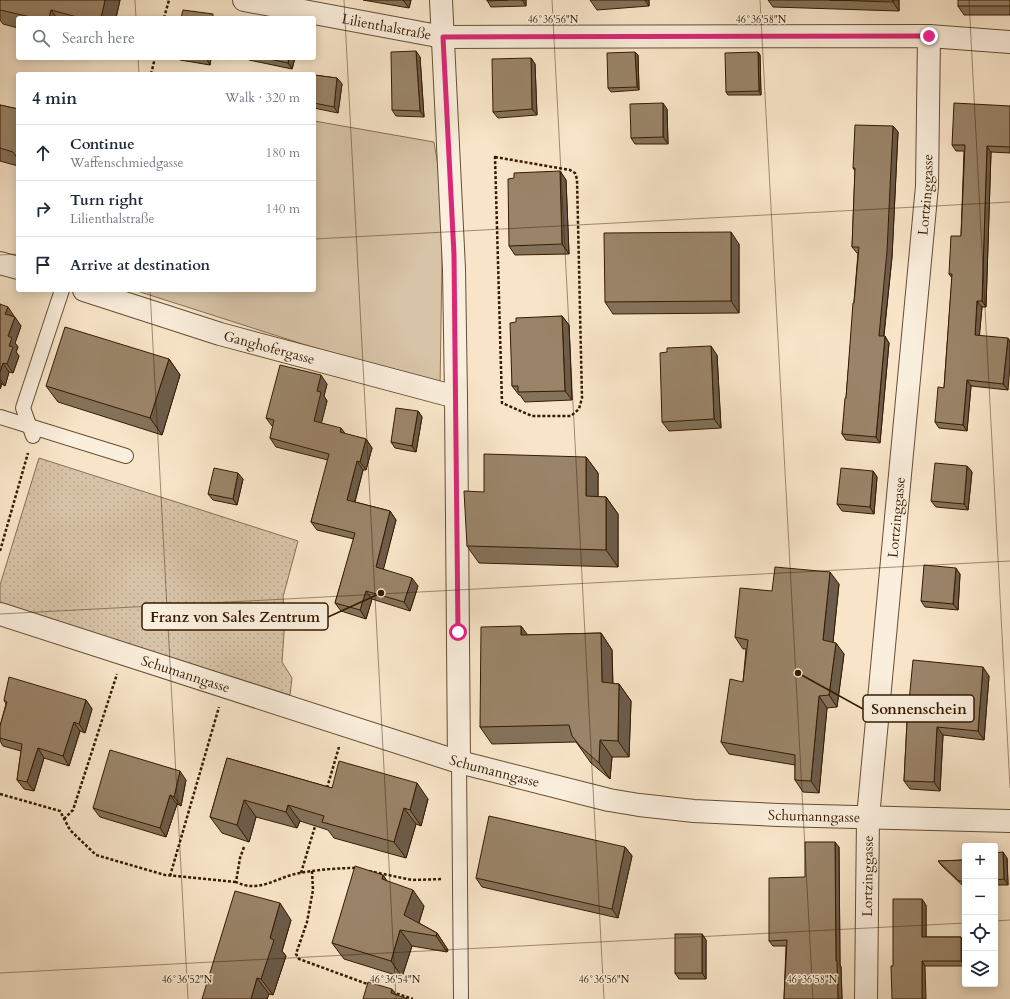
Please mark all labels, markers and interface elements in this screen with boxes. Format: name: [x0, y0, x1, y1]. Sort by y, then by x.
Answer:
street label: Lilienthalstraße: [340, 9, 433, 44]
text: 46°36'56"N: [528, 13, 579, 27]
text: 46°36'58"N: [736, 13, 787, 27]
search box: [16, 16, 316, 60]
icon: search: [30, 27, 52, 49]
route end: [920, 27, 938, 45]
text: Search here: [62, 28, 135, 48]
text: 4 min: [32, 87, 77, 110]
text: Walk · 320 m: [225, 89, 300, 107]
text: Continue: [70, 134, 135, 154]
icon: ahead: [32, 142, 54, 164]
text: 180 m: [266, 144, 300, 162]
text: Waffenschmiedgasse: [70, 154, 183, 172]
street label: Lortzinggasse: [913, 154, 937, 236]
text: Turn right: [70, 190, 143, 210]
icon: right: [32, 198, 54, 220]
text: 140 m: [266, 200, 300, 218]
text: Lilienthalstraße: [70, 210, 154, 228]
icon: arrive: [32, 254, 54, 276]
text: Arrive at destination: [70, 255, 210, 275]
street label: Ganghofergasse: [222, 326, 317, 368]
street label: Lortzinggasse: [883, 476, 909, 559]
callout: Franz von Sales Zentrum: [142, 603, 328, 630]
text: Franz von Sales Zentrum: [150, 607, 320, 627]
route start: [449, 623, 467, 641]
street label: Schumanngasse: [139, 651, 232, 697]
callout: Sonnenschein: [863, 695, 974, 722]
text: Sonnenschein: [871, 699, 967, 719]
street label: Schumanngasse: [447, 750, 542, 792]
street label: Schumanngasse: [768, 805, 861, 827]
street label: Lortzinggasse: [857, 835, 877, 917]
map controls: [962, 843, 998, 987]
button: +: [962, 843, 998, 879]
button: −: [962, 879, 998, 915]
button: locate: [962, 915, 998, 951]
button: layers: [962, 951, 998, 987]
text: 46°36'52"N: [162, 973, 213, 987]
text: 46°36'54"N: [370, 973, 421, 987]
text: 46°36'56"N: [579, 973, 630, 987]
text: 46°36'58"N: [787, 973, 838, 987]

